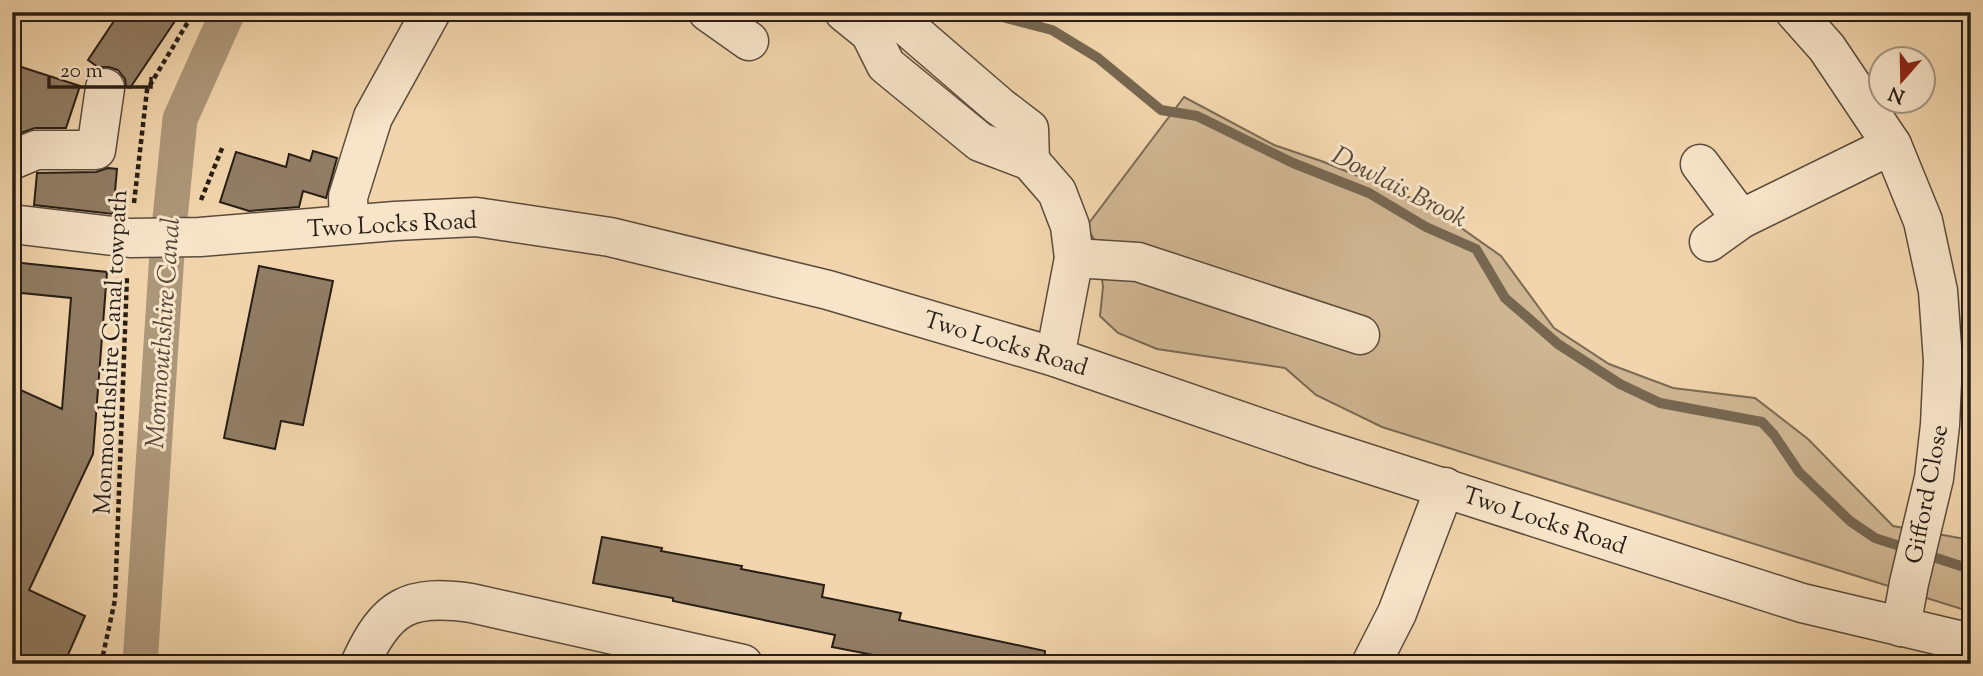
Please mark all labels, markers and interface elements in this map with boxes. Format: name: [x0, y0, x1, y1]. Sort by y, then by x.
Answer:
scale bar: [49, 46, 150, 90]
north arrow: [1868, 46, 1938, 116]
text: 20 m: [60, 57, 103, 87]
text: N: [1885, 78, 1909, 109]
water label: Dowlais Brook: [1325, 138, 1473, 238]
street label: Monmouthshire Canal towpath: [87, 189, 137, 516]
street label: Two Locks Road: [306, 205, 478, 247]
water label: Monmouthshire Canal: [138, 216, 191, 450]
street label: Two Locks Road: [919, 304, 1092, 386]
street label: Gifford Close: [1898, 422, 1958, 567]
street label: Two Locks Road: [1458, 479, 1631, 564]

